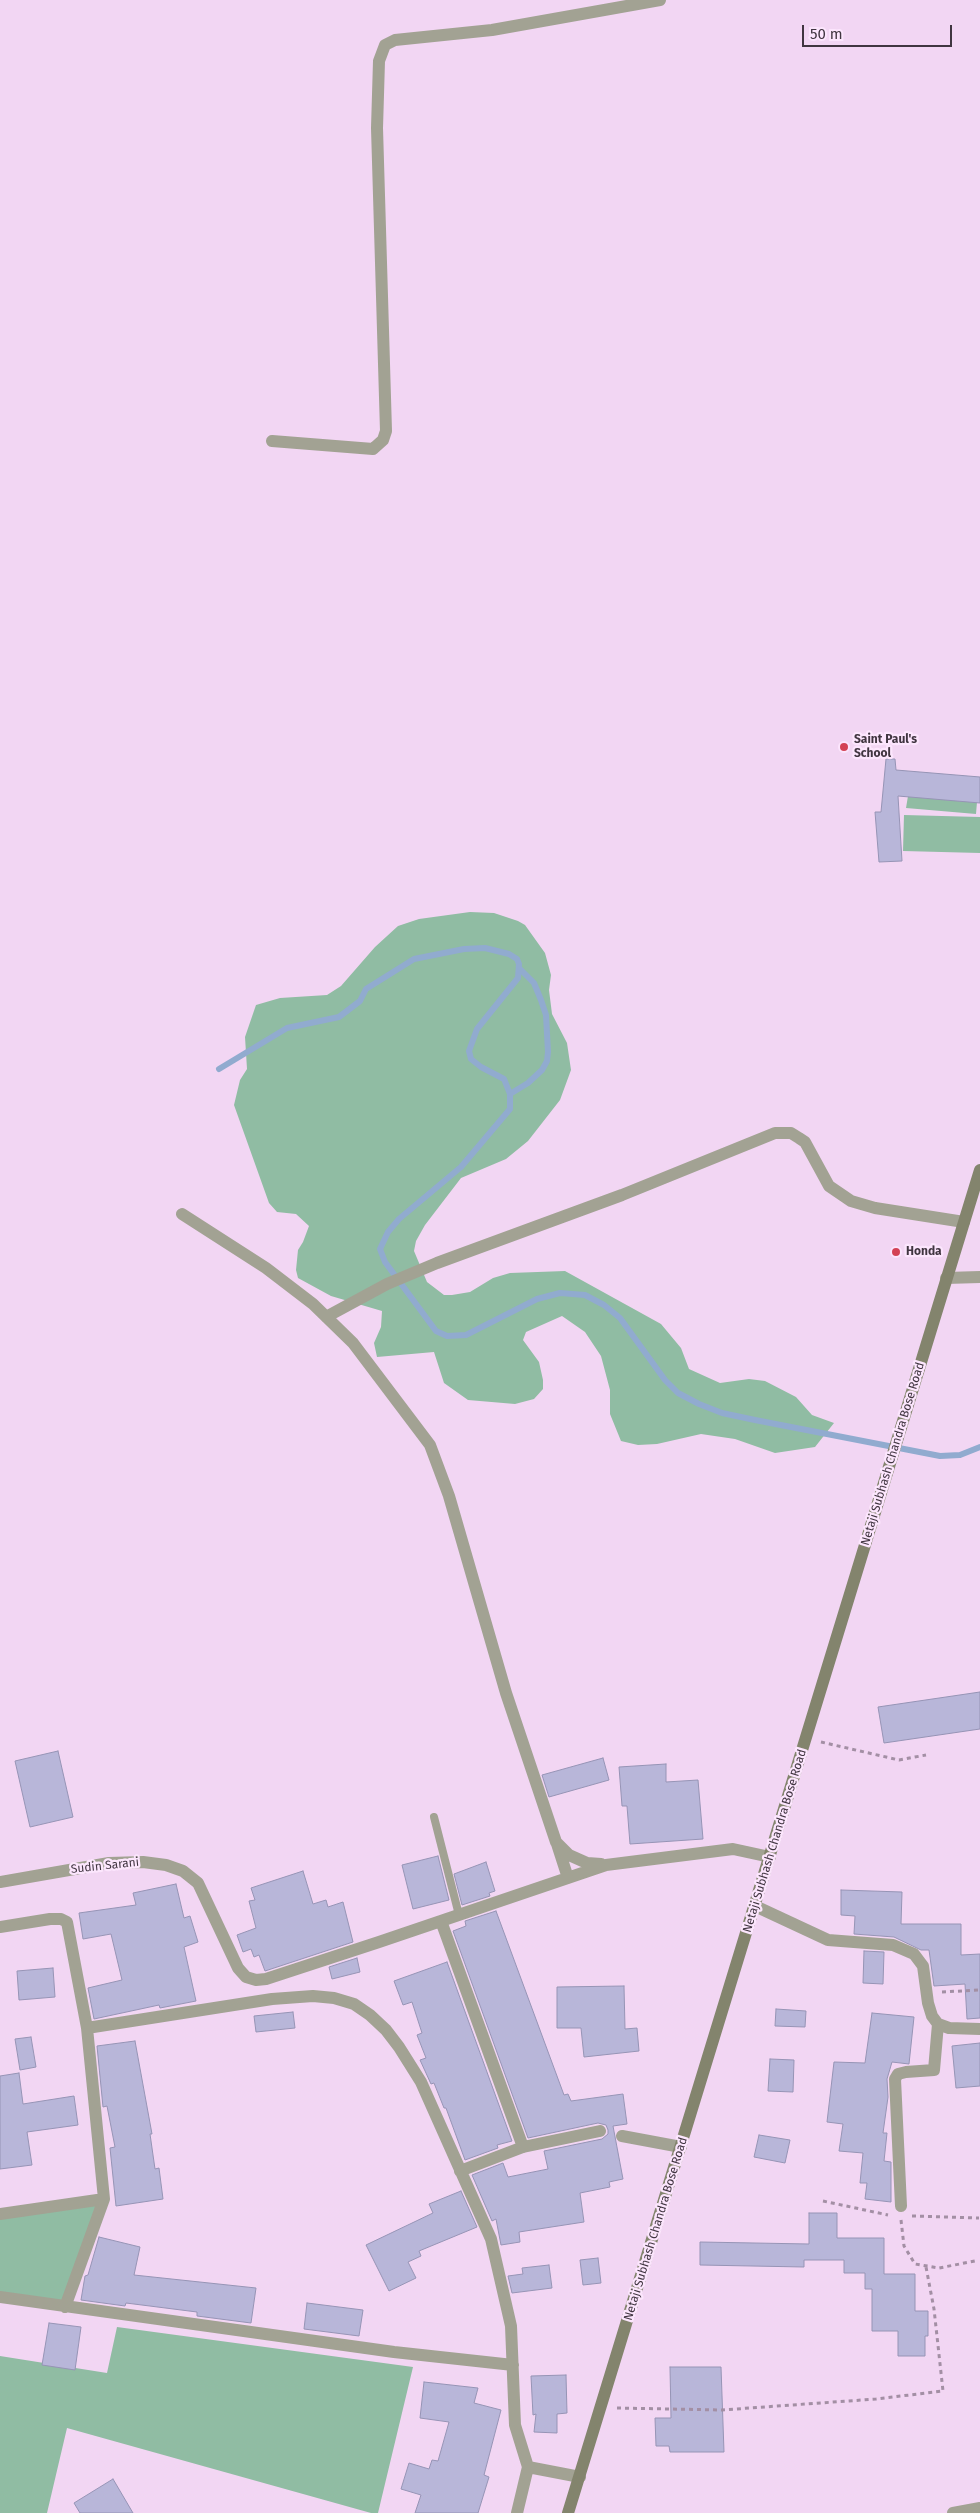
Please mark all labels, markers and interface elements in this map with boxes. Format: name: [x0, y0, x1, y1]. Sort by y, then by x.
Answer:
scale bar: [805, 15, 955, 47]
text: 50 m: [810, 25, 843, 43]
place label: Saint Paul's School: [854, 733, 917, 761]
marker: Saint Paul's School: [838, 741, 850, 753]
place label: Honda: [906, 1245, 942, 1259]
marker: Honda: [890, 1246, 902, 1258]
street label: Netaji Subhash Chandra Bose Road: [858, 1361, 928, 1547]
street label: Netaji Subhash Chandra Bose Road: [740, 1748, 810, 1934]
street label: Sudin Sarani: [70, 1855, 140, 1877]
street label: Netaji Subhash Chandra Bose Road: [621, 2136, 691, 2322]

